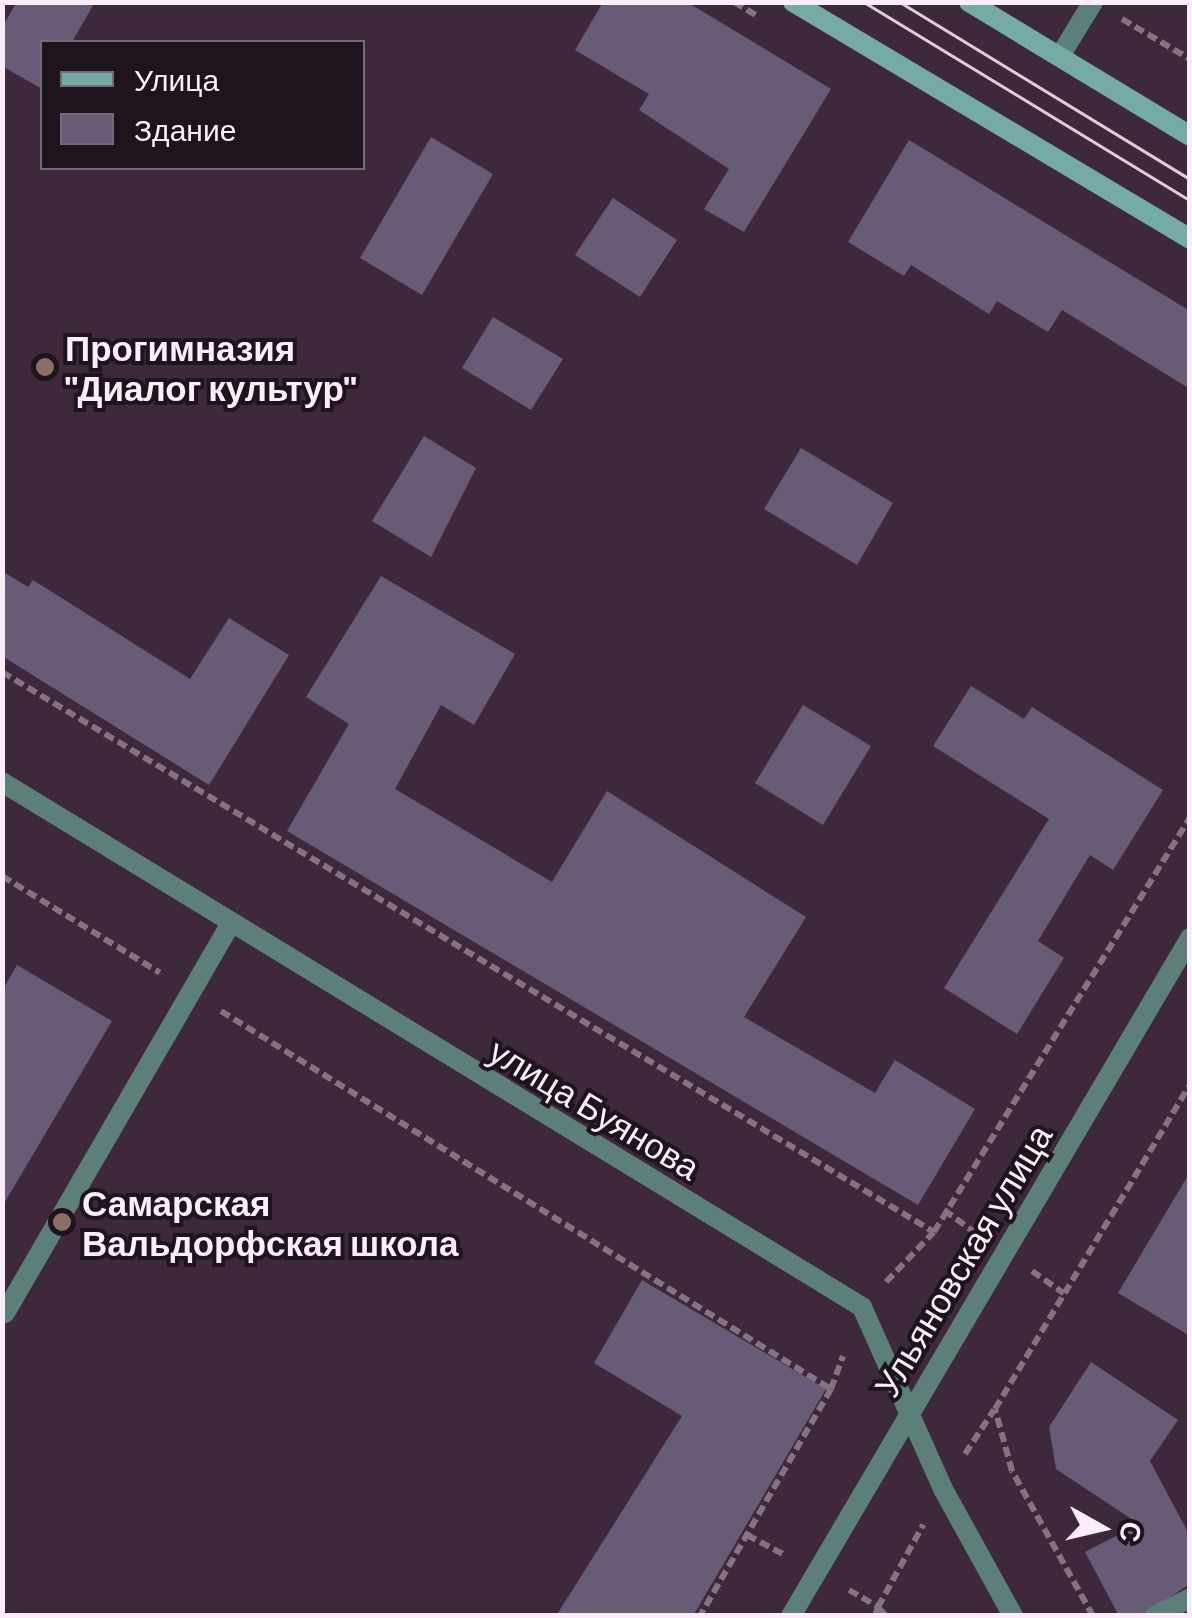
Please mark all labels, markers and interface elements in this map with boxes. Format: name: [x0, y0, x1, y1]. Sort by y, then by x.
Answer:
legend: [40, 40, 365, 170]
text: Улица: [134, 61, 219, 97]
text: Здание: [134, 111, 236, 147]
place label: Прогимназия "Диалог культур": [65, 326, 356, 408]
marker: Прогимназия "Диалог культур": [34, 356, 56, 378]
street label: улица Буянова: [482, 1029, 708, 1187]
street label: Ульяновская улица: [864, 1116, 1060, 1404]
place label: Самарская Вальдорфская школа: [82, 1181, 458, 1263]
marker: Самарская Вальдорфская школа: [51, 1211, 73, 1233]
north arrow: [1052, 1478, 1152, 1578]
text: С: [1113, 1520, 1150, 1545]

